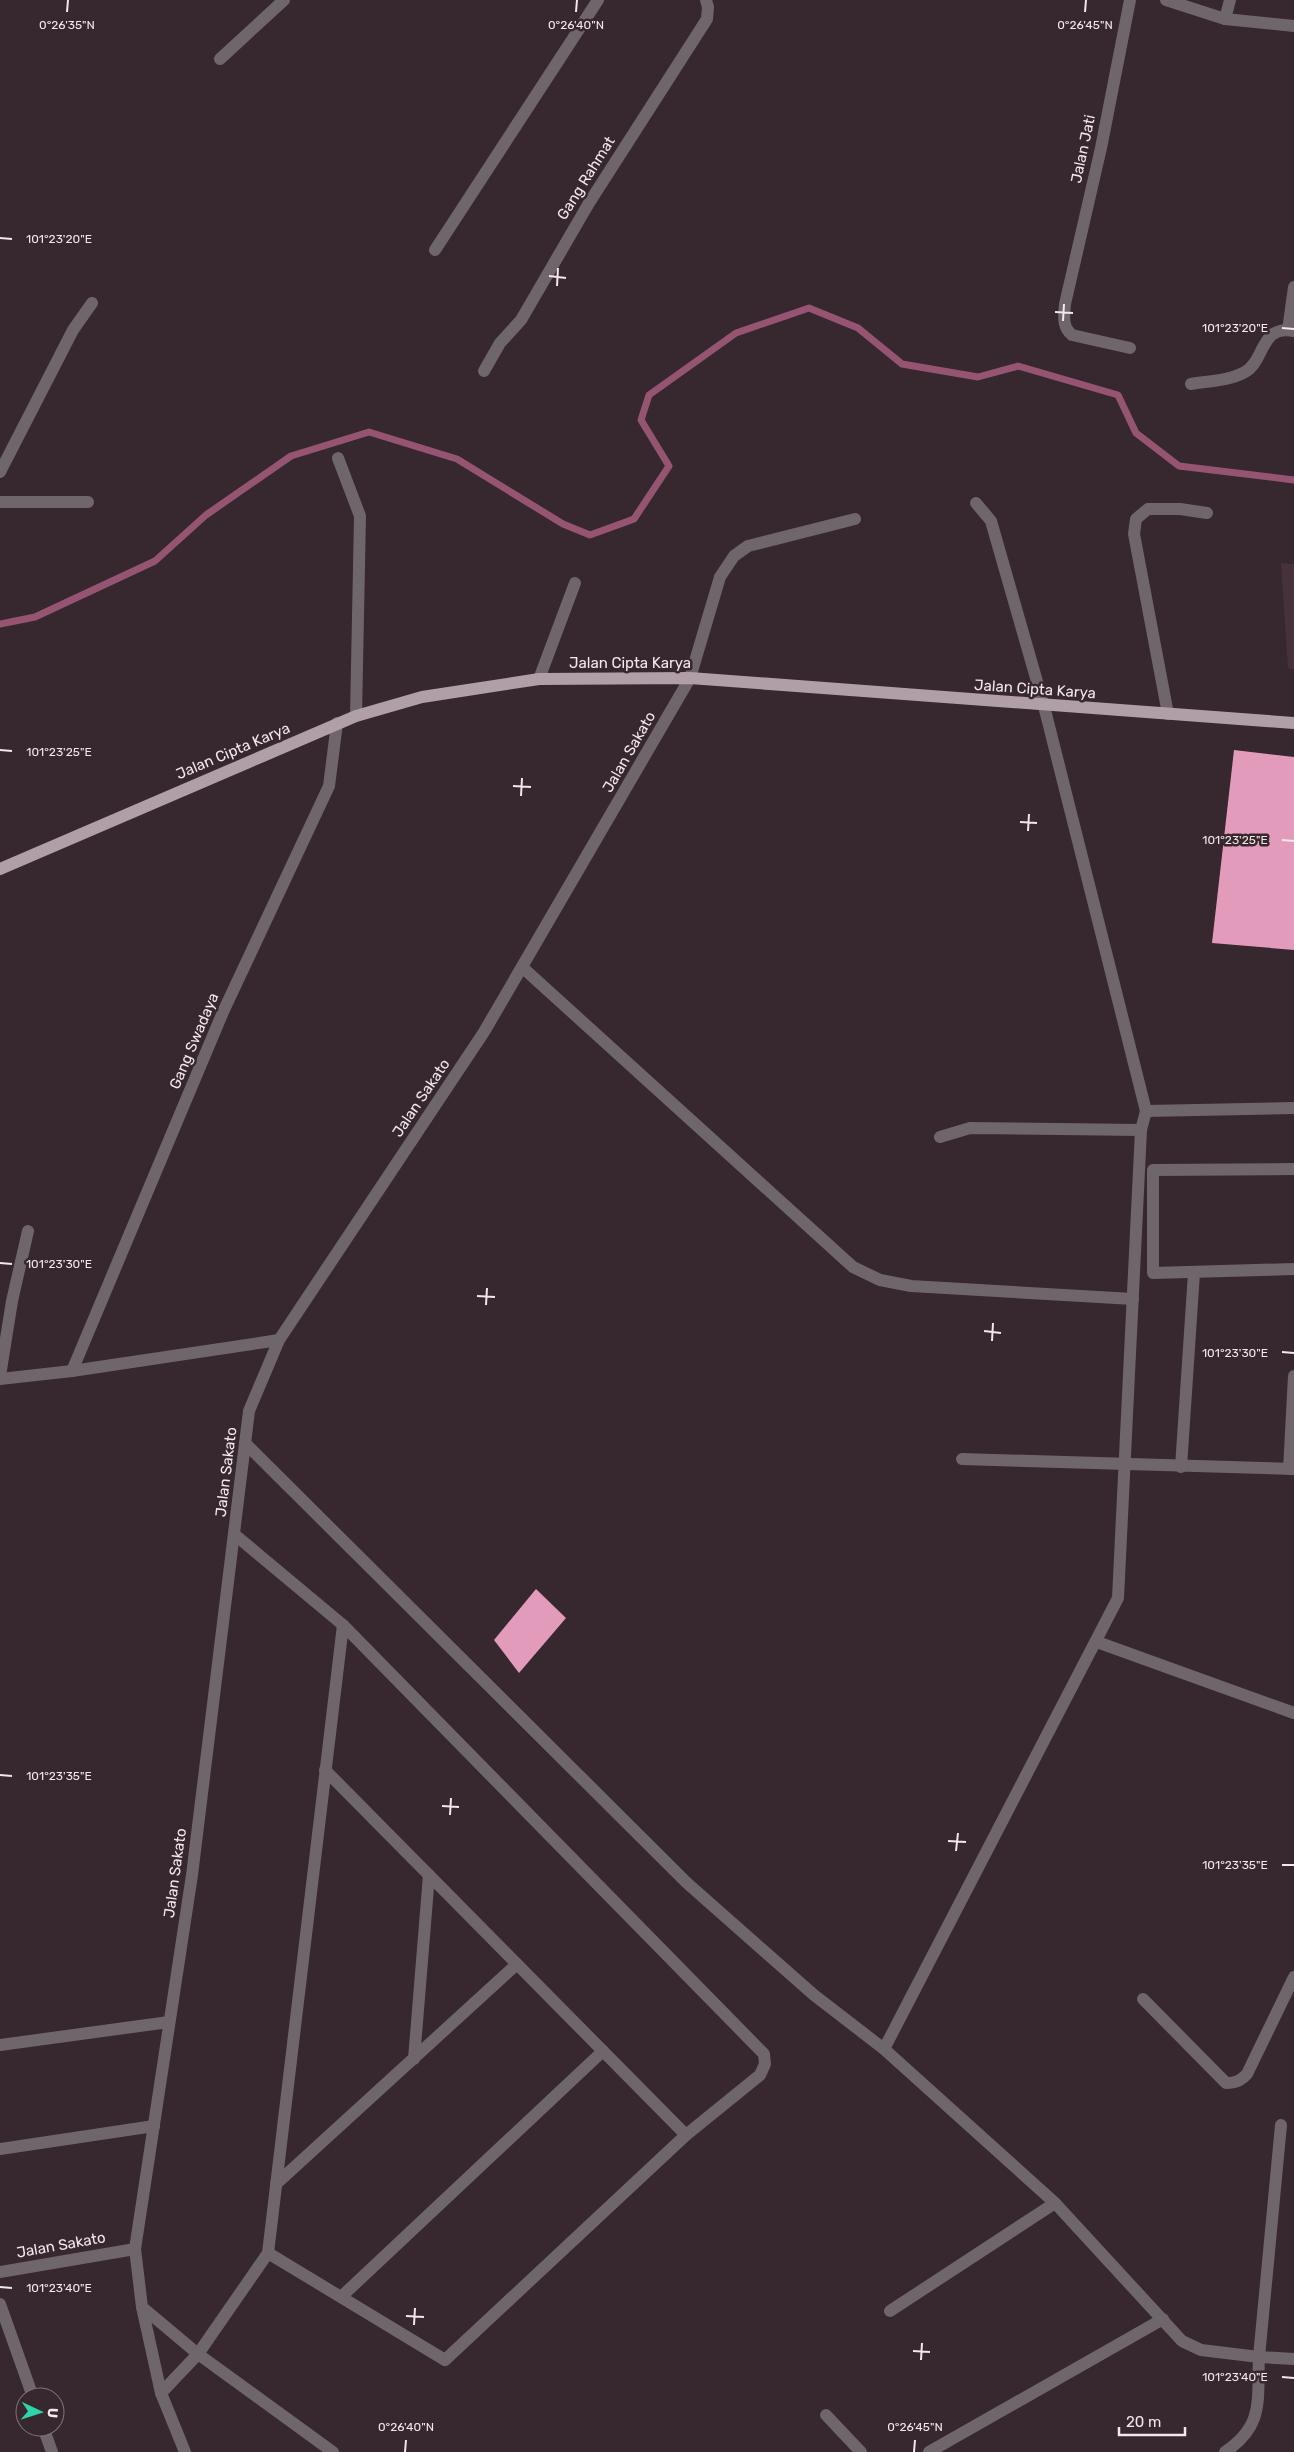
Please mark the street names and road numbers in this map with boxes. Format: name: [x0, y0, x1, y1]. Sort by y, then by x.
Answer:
street label: Jalan Jati: [1067, 113, 1099, 185]
street label: Gang Rahmat: [553, 133, 619, 223]
street label: Jalan Cipta Karya: [569, 654, 691, 672]
street label: Jalan Cipta Karya: [974, 676, 1096, 702]
street label: Jalan Sakato: [599, 708, 659, 796]
street label: Jalan Cipta Karya: [173, 719, 293, 783]
street label: Gang Swadaya: [166, 990, 222, 1092]
street label: Jalan Sakato: [388, 1056, 454, 1140]
street label: Jalan Sakato: [212, 1426, 240, 1518]
street label: Jalan Sakato: [160, 1827, 190, 1919]
street label: Jalan Sakato: [15, 2228, 107, 2262]

